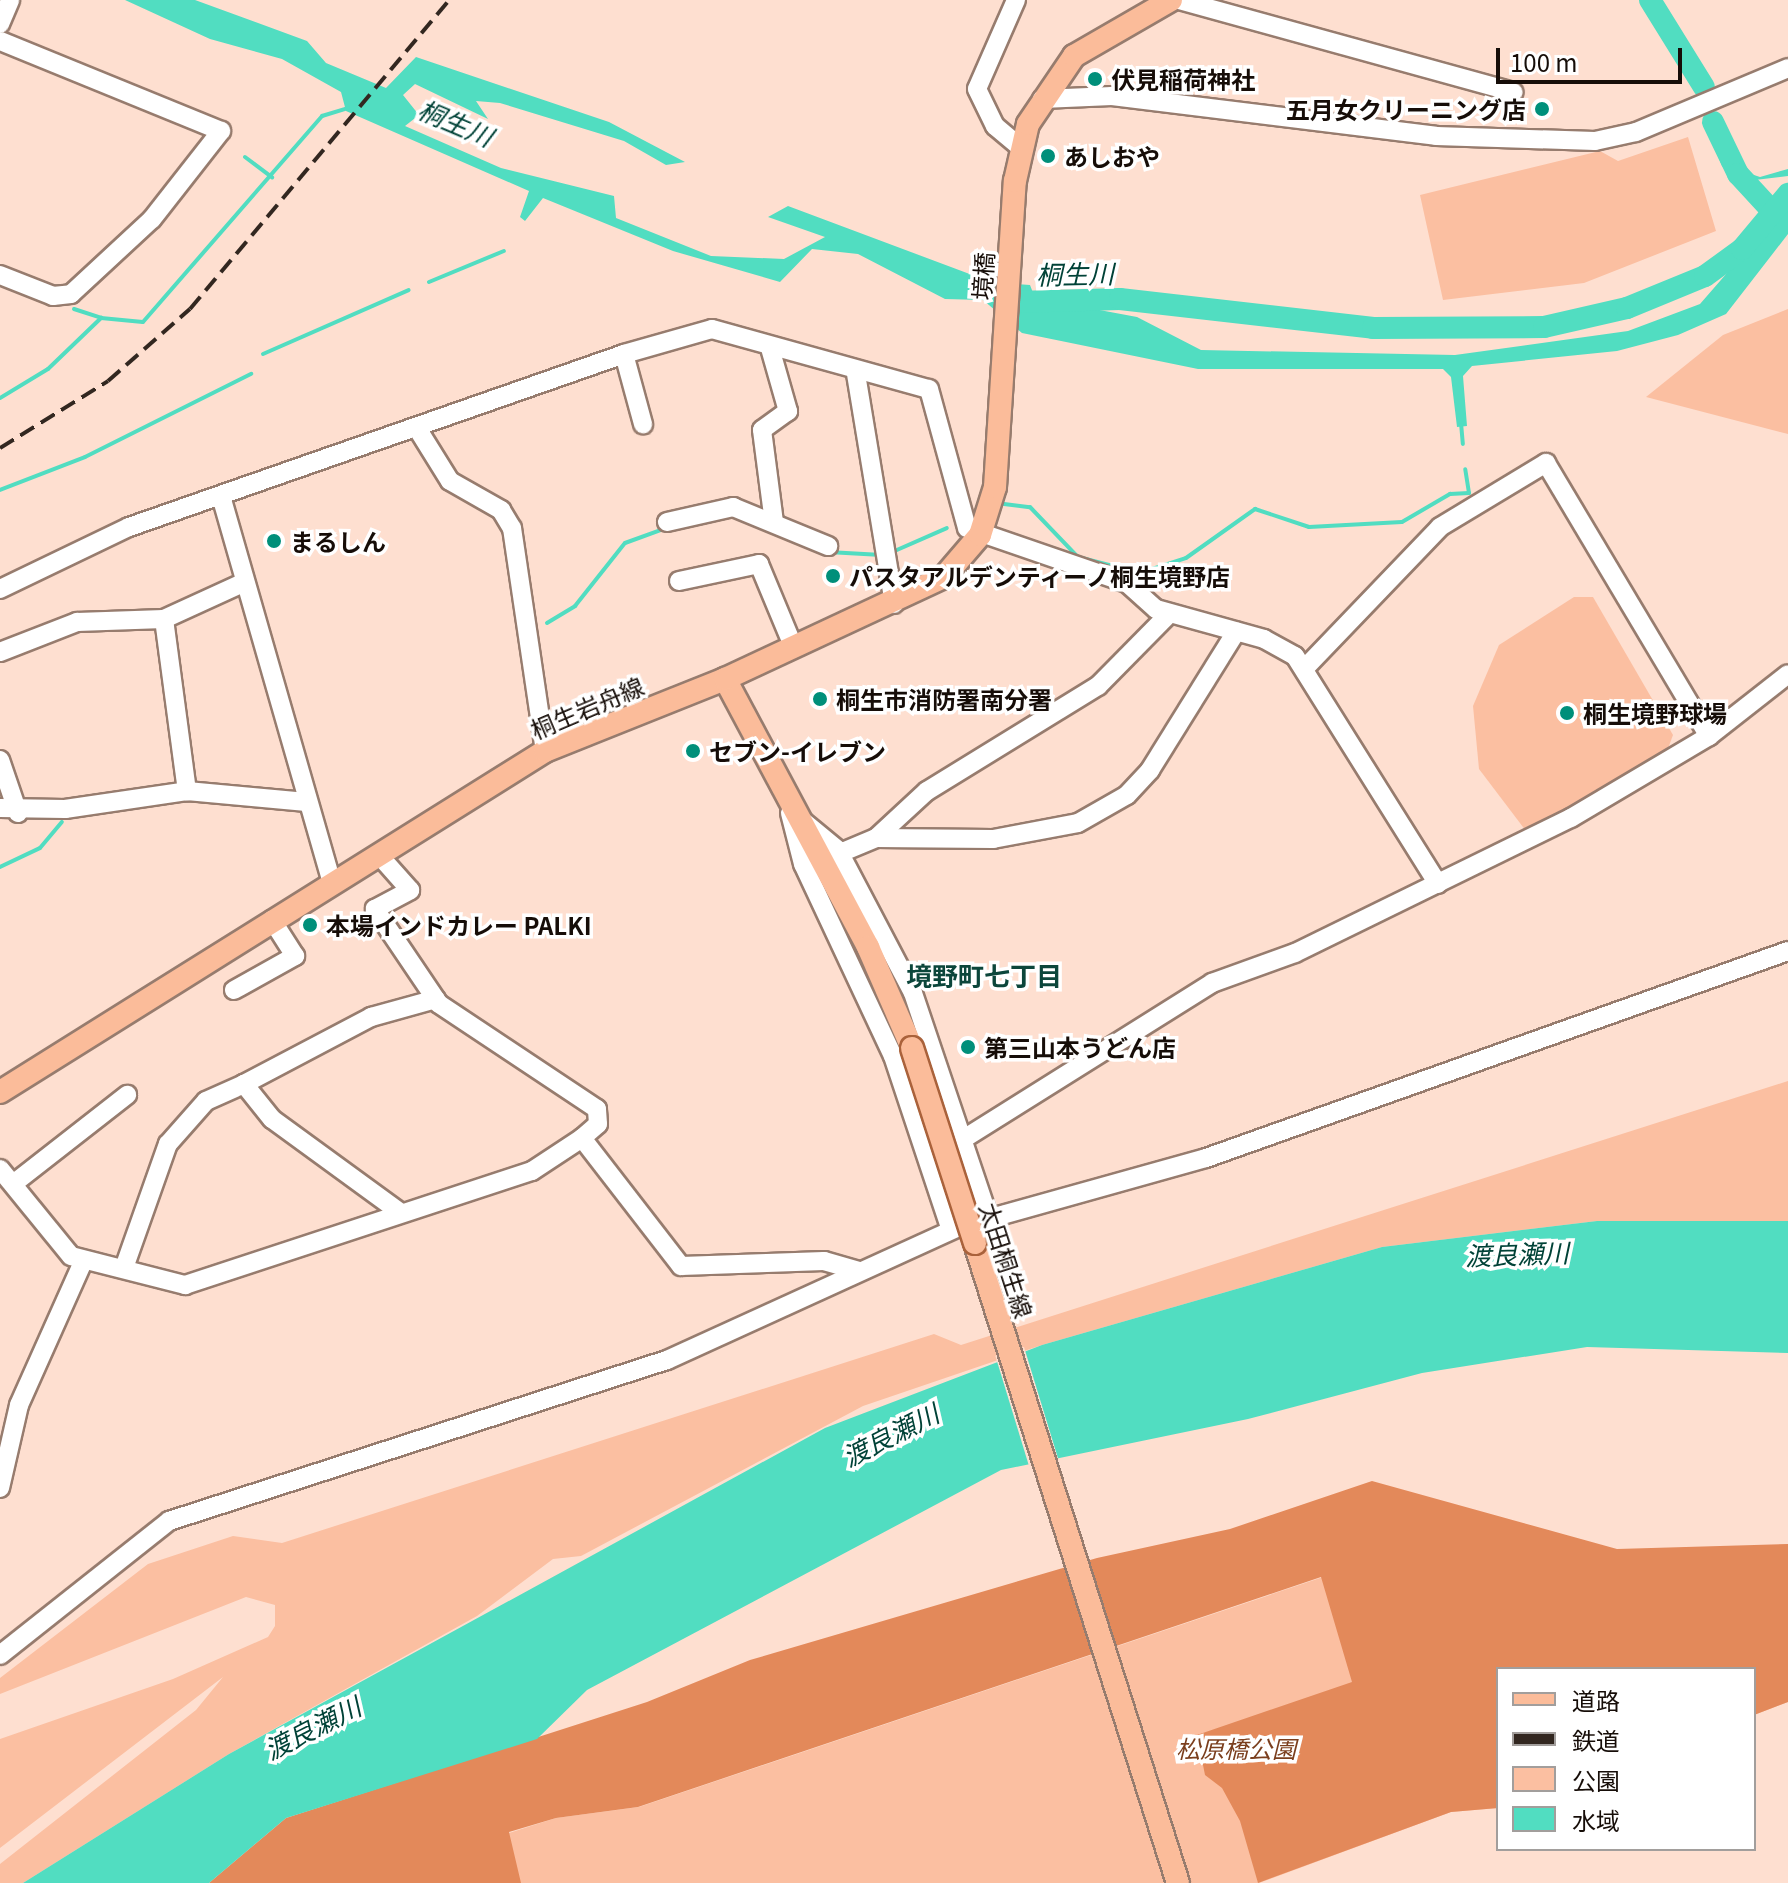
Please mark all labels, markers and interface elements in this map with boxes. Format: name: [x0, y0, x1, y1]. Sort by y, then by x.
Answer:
scale bar: [1500, 32, 1686, 82]
text: 100 m: [1510, 44, 1578, 79]
place label: 伏見稲荷神社: [1111, 65, 1255, 93]
marker: 伏見稲荷神社: [1086, 70, 1104, 88]
water label: 桐生川: [414, 92, 498, 152]
place label: 五月女クリーニング店: [1286, 95, 1526, 123]
marker: 五月女クリーニング店: [1533, 100, 1551, 118]
place label: あしおや: [1064, 142, 1160, 170]
marker: あしおや: [1039, 147, 1057, 165]
street label: 境橋: [966, 251, 998, 301]
water label: 桐生川: [1036, 257, 1114, 289]
place label: まるしん: [290, 527, 386, 555]
marker: まるしん: [265, 532, 283, 550]
place label: パスタアルデンティーノ桐生境野店: [849, 562, 1233, 590]
marker: パスタアルデンティーノ桐生境野店: [824, 567, 842, 585]
street label: 桐生岩舟線: [526, 670, 648, 744]
place label: 桐生市消防署南分署: [836, 685, 1052, 713]
marker: 桐生市消防署南分署: [811, 690, 829, 708]
place label: 桐生境野球場: [1583, 699, 1727, 727]
marker: 桐生境野球場: [1558, 704, 1576, 722]
place label: セブン-イレブン: [709, 737, 886, 765]
marker: セブン-イレブン: [684, 742, 702, 760]
place label: 本場インドカレー PALKI: [326, 911, 592, 939]
marker: 本場インドカレー PALKI: [301, 916, 319, 934]
district label: 境野町七丁目: [906, 959, 1062, 991]
place label: 第三山本うどん店: [984, 1033, 1176, 1061]
marker: 第三山本うどん店: [959, 1038, 977, 1056]
street label: 太田桐生線: [975, 1198, 1039, 1322]
water label: 渡良瀬川: [1464, 1236, 1570, 1270]
water label: 渡良瀬川: [837, 1396, 943, 1472]
legend: [1496, 1667, 1756, 1851]
text: 道路: [1572, 1682, 1620, 1717]
water label: 渡良瀬川: [259, 1689, 365, 1765]
text: 鉄道: [1572, 1722, 1620, 1757]
park label: 松原橋公園: [1176, 1734, 1296, 1762]
text: 公園: [1572, 1762, 1620, 1797]
text: 水域: [1572, 1802, 1620, 1837]

